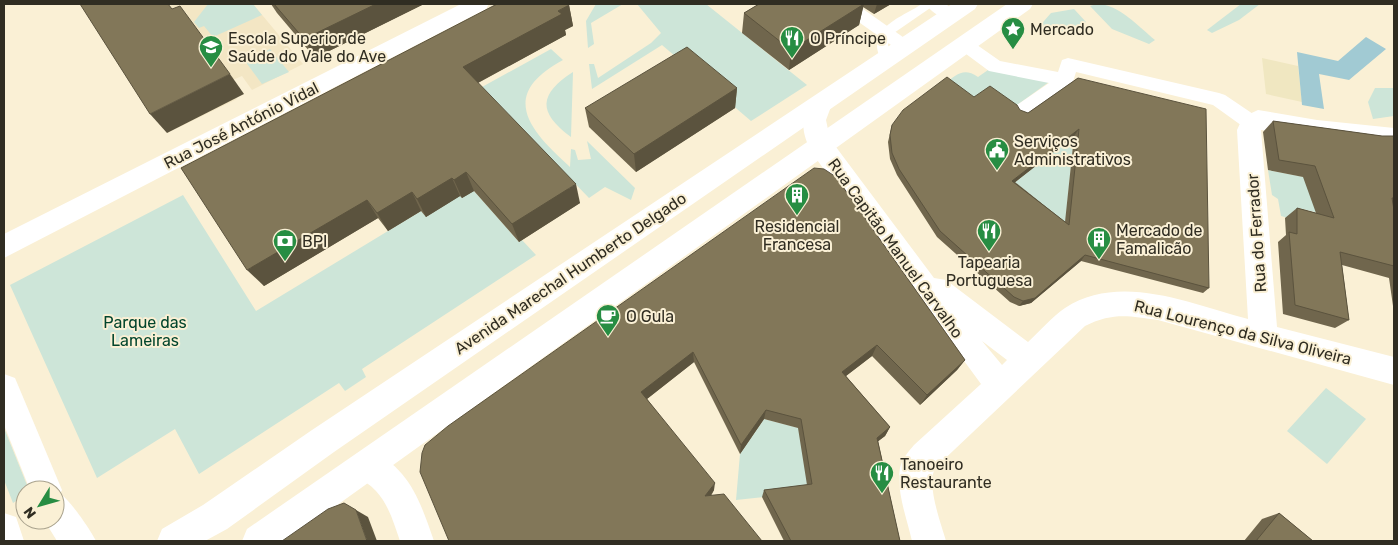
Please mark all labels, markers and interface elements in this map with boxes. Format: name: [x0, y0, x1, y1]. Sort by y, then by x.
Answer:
place icon: Mercado: [1000, 16, 1026, 50]
place label: Mercado: [1030, 20, 1094, 39]
restaurant icon: O Príncipe: [779, 25, 805, 59]
place label: Escola Superior de Saúde do Vale do Ave: [228, 29, 386, 66]
place label: O Príncipe: [810, 29, 886, 48]
school or university icon: Escola Superior de Saúde do Vale do Ave: [198, 34, 224, 68]
street label: Rua José António Vidal: [161, 78, 322, 173]
place label: Serviços Administrativos: [1014, 132, 1131, 169]
public building icon: Serviços Administrativos: [984, 137, 1010, 171]
street label: Rua Capitão Manuel Carvalho: [824, 155, 967, 342]
street label: Rua do Ferrador: [1243, 173, 1270, 293]
building icon: Residencial Francesa: [784, 182, 810, 216]
street label: Avenida Marechal Humberto Delgado: [451, 189, 690, 358]
place label: Residencial Francesa: [755, 217, 839, 254]
restaurant icon: Tapearia Portuguesa: [976, 218, 1002, 252]
place label: Mercado de Famalicão: [1116, 221, 1202, 258]
building icon: Mercado de Famalicão: [1086, 226, 1112, 260]
bank icon: BPI: [272, 228, 298, 262]
place label: BPI: [302, 232, 327, 251]
place label: Tapearia Portuguesa: [946, 253, 1032, 290]
street label: Rua Lourenço da Silva Oliveira: [1132, 296, 1353, 369]
cafe icon: O Gula: [595, 303, 621, 337]
place label: O Gula: [626, 307, 674, 326]
park label: Parque das Lameiras: [103, 313, 187, 350]
place label: Tanoeiro Restaurante: [900, 455, 992, 492]
restaurant icon: Tanoeiro Restaurante: [869, 460, 895, 494]
north arrow: [15, 480, 65, 530]
text: N: [20, 503, 40, 522]

